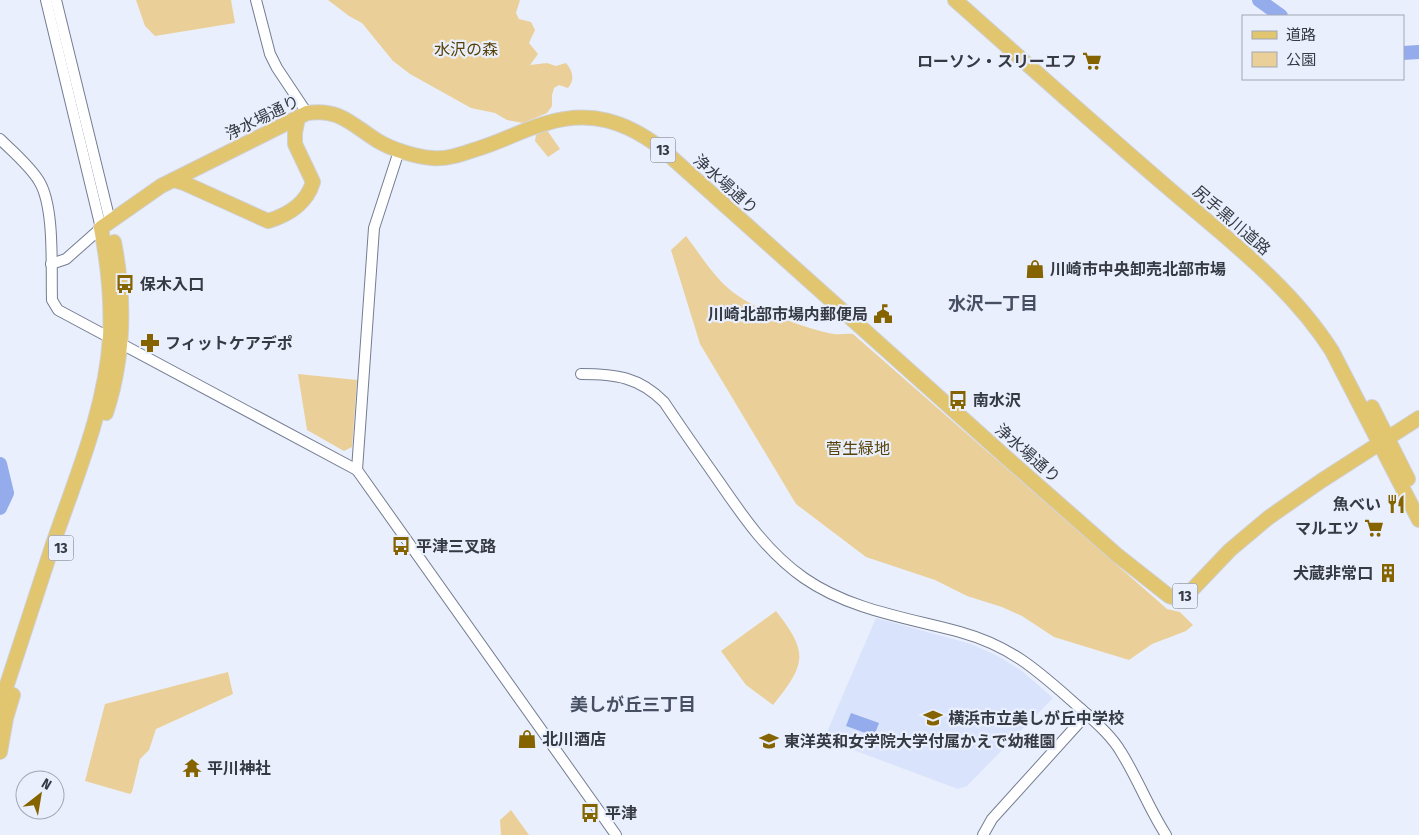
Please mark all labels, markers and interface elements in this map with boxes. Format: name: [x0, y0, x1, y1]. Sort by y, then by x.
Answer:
legend: [1242, 15, 1404, 80]
text: 道路: [1286, 26, 1316, 44]
park label: 水沢の森: [434, 40, 498, 59]
supermarket icon: ローソン・スリーエフ: [1081, 50, 1103, 72]
text: 公園: [1286, 51, 1316, 69]
place label: ローソン・スリーエフ: [917, 52, 1077, 71]
street label: 浄水場通り: [222, 91, 302, 144]
road number: 13: [650, 138, 676, 162]
street label: 浄水場通り: [690, 151, 762, 218]
street label: 尻手黒川道路: [1189, 182, 1274, 259]
shop icon: 川崎市中央卸売北部市場: [1024, 258, 1046, 280]
place label: 川崎市中央卸売北部市場: [1050, 260, 1226, 279]
bus stop icon: 保木入口: [114, 273, 136, 295]
place label: 保木入口: [140, 275, 204, 294]
district label: 水沢一丁目: [948, 293, 1038, 315]
public building icon: 川崎北部市場内郵便局: [872, 303, 894, 325]
place label: 川崎北部市場内郵便局: [708, 305, 868, 324]
pharmacy icon: フィットケアデポ: [139, 332, 161, 354]
place label: フィットケアデポ: [165, 334, 293, 353]
bus stop icon: 南水沢: [947, 389, 969, 411]
place label: 南水沢: [973, 391, 1021, 410]
street label: 浄水場通り: [991, 420, 1064, 487]
park label: 菅生緑地: [826, 439, 890, 458]
restaurant icon: 魚べい: [1385, 493, 1407, 515]
place label: 魚べい: [1333, 495, 1381, 514]
supermarket icon: マルエツ: [1363, 517, 1385, 539]
place label: マルエツ: [1295, 519, 1359, 538]
bus stop icon: 平津三叉路: [390, 535, 412, 557]
road number: 13: [48, 536, 74, 560]
place label: 平津三叉路: [416, 537, 496, 556]
building icon: 犬蔵非常口: [1377, 562, 1399, 584]
place label: 犬蔵非常口: [1293, 564, 1373, 583]
road number: 13: [1172, 584, 1198, 608]
district label: 美しが丘三丁目: [570, 694, 696, 716]
school or university icon: 横浜市立美しが丘中学校: [922, 707, 944, 729]
place label: 横浜市立美しが丘中学校: [948, 709, 1124, 728]
shop icon: 北川酒店: [516, 728, 538, 750]
place label: 北川酒店: [542, 730, 606, 749]
school or university icon: 東洋英和女学院大学付属かえで幼稚園: [758, 730, 780, 752]
place label: 東洋英和女学院大学付属かえで幼稚園: [784, 732, 1056, 751]
temple icon: 平川神社: [181, 757, 203, 779]
place label: 平川神社: [207, 759, 271, 778]
north arrow: [15, 770, 65, 820]
text: N: [38, 775, 54, 794]
bus stop icon: 平津: [579, 802, 601, 824]
place label: 平津: [605, 804, 637, 823]

